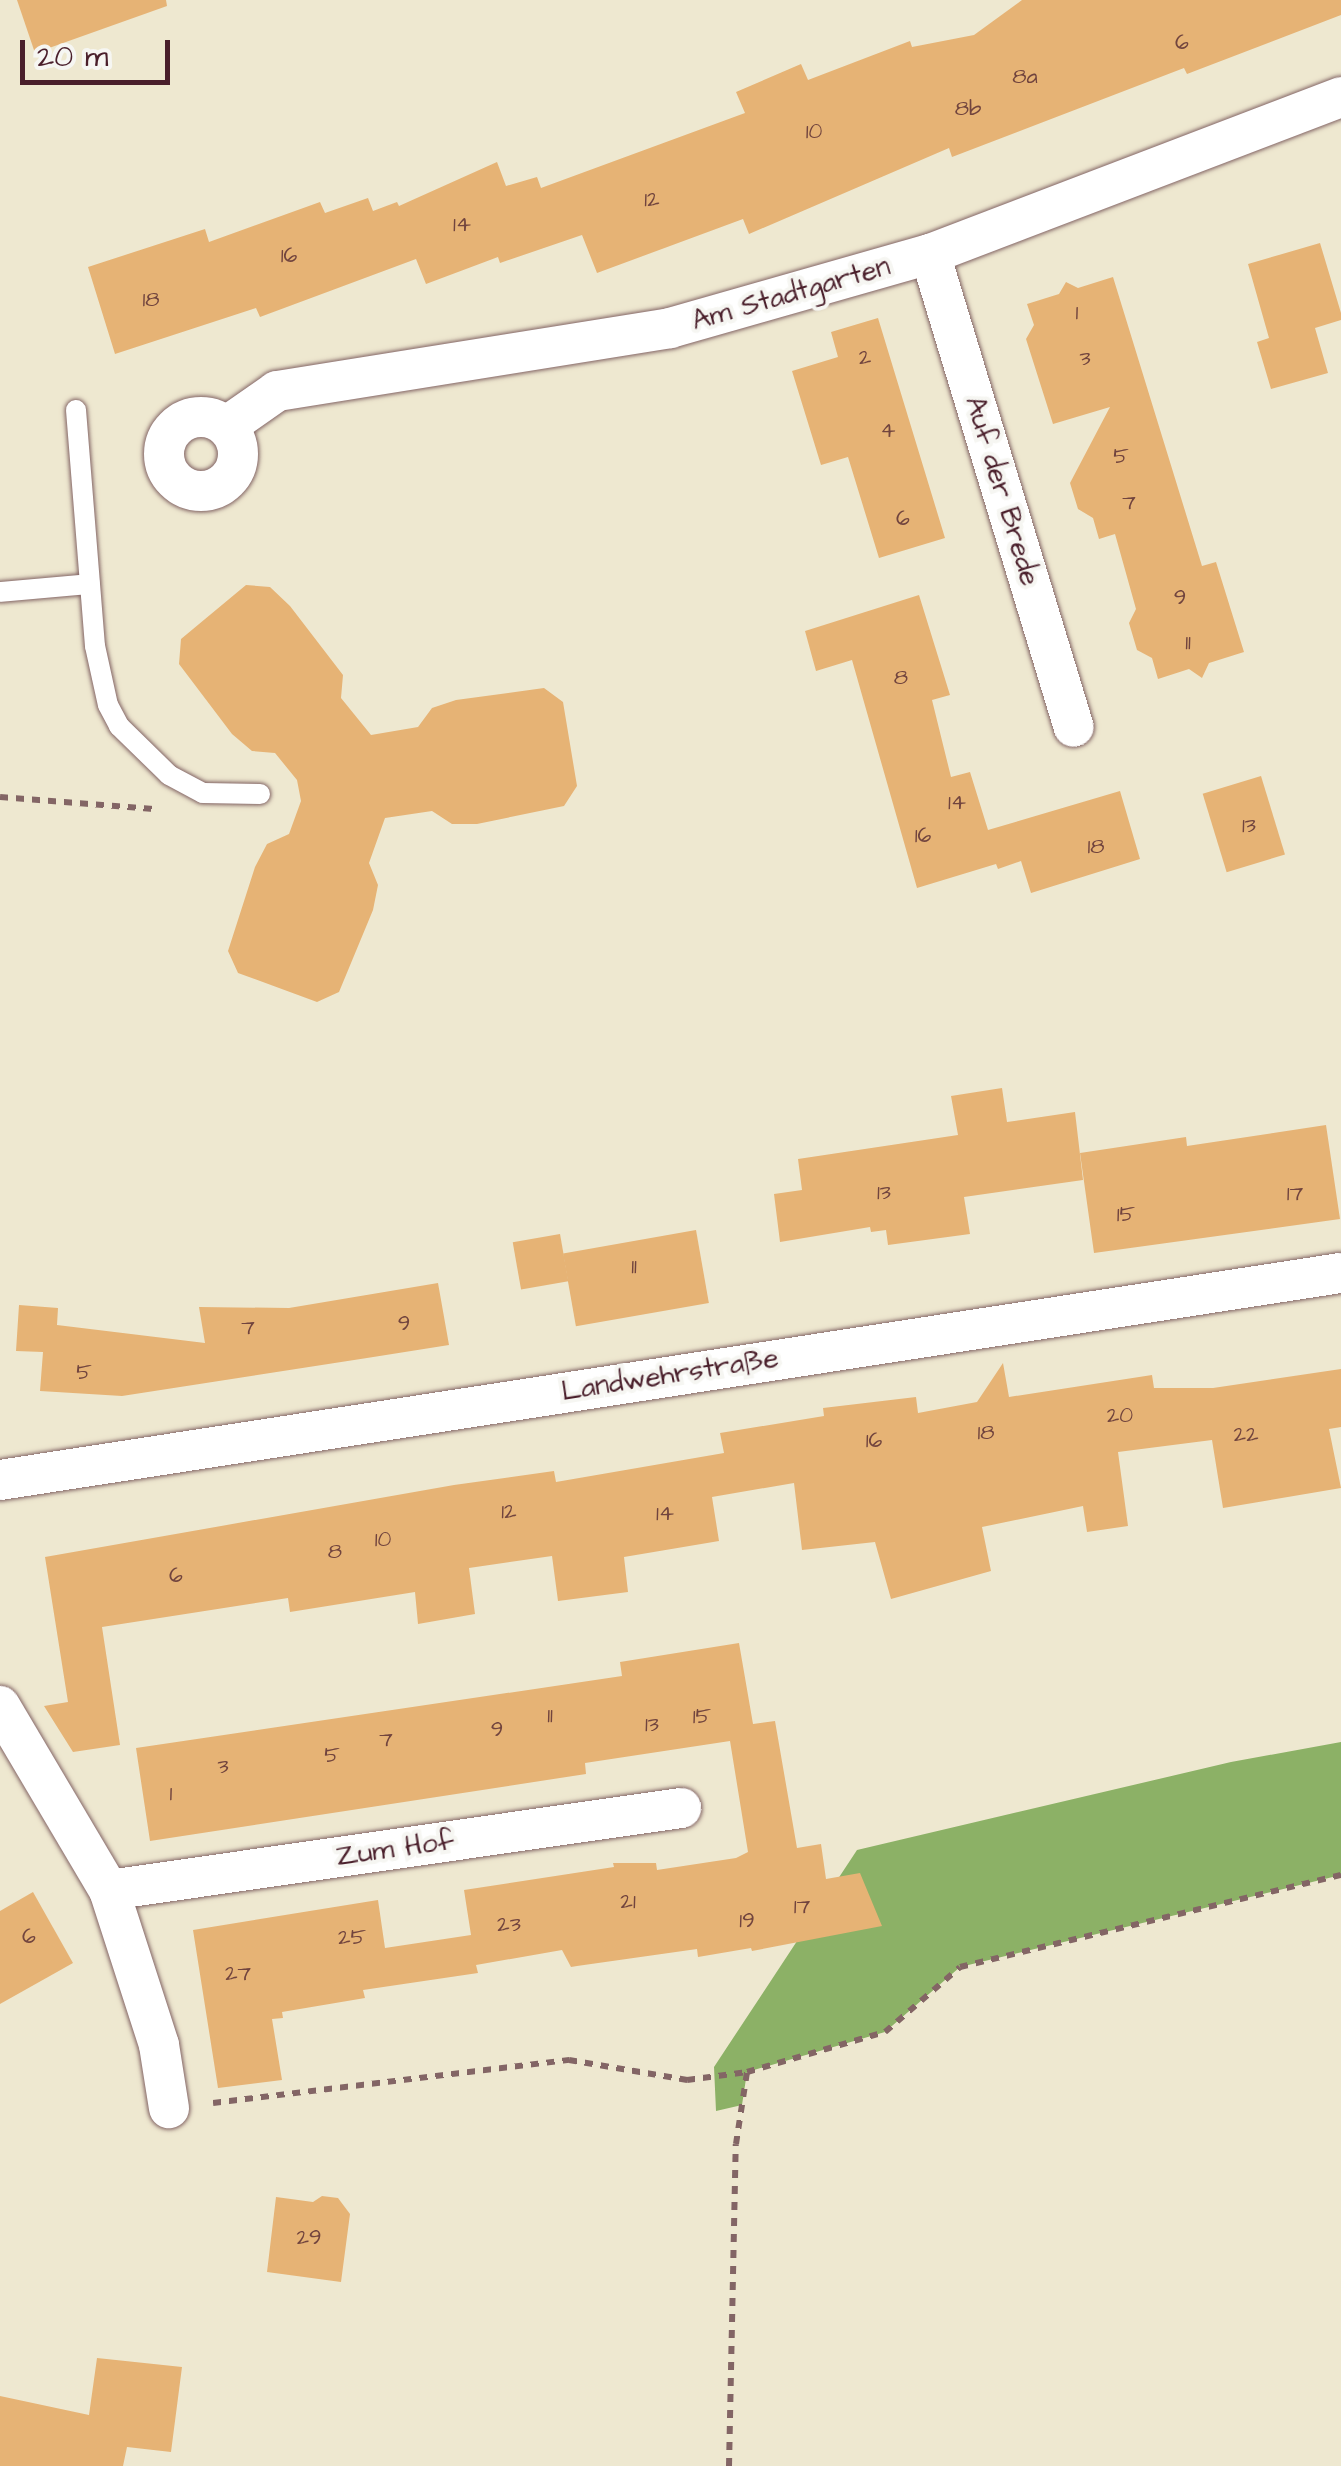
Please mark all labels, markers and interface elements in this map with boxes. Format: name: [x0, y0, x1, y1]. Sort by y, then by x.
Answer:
scale bar: [25, 20, 175, 82]
house number: 6: [1175, 30, 1189, 56]
text: 20 m: [37, 36, 108, 78]
house number: 8a: [1012, 64, 1038, 90]
house number: 8b: [955, 96, 981, 122]
house number: 10: [806, 119, 822, 145]
house number: 12: [644, 187, 660, 213]
house number: 14: [453, 212, 471, 238]
house number: 16: [281, 243, 297, 269]
street label: Am Stadtgarten: [688, 250, 894, 338]
house number: 18: [142, 287, 160, 313]
house number: 1: [1076, 300, 1078, 326]
house number: 2: [859, 345, 871, 371]
house number: 3: [1079, 346, 1091, 372]
street label: Auf der Brede: [957, 392, 1047, 590]
house number: 4: [881, 418, 895, 444]
house number: 5: [1113, 444, 1129, 470]
house number: 7: [1122, 490, 1136, 516]
house number: 6: [896, 506, 910, 532]
house number: 9: [1174, 585, 1186, 611]
house number: 11: [1185, 630, 1191, 656]
house number: 8: [894, 665, 908, 691]
house number: 14: [948, 790, 966, 816]
house number: 13: [1242, 813, 1256, 839]
house number: 16: [915, 823, 931, 849]
house number: 18: [1087, 834, 1105, 860]
house number: 13: [877, 1180, 891, 1206]
house number: 17: [1287, 1181, 1303, 1207]
house number: 15: [1117, 1202, 1135, 1228]
house number: 11: [631, 1254, 637, 1280]
house number: 9: [398, 1311, 410, 1337]
house number: 7: [241, 1315, 255, 1341]
street label: Landwehrstraße: [559, 1341, 781, 1409]
house number: 5: [76, 1360, 92, 1386]
house number: 20: [1107, 1403, 1133, 1429]
house number: 18: [977, 1420, 995, 1446]
house number: 22: [1233, 1422, 1259, 1448]
house number: 16: [866, 1428, 882, 1454]
house number: 12: [501, 1499, 517, 1525]
house number: 14: [656, 1501, 674, 1527]
house number: 10: [375, 1527, 391, 1553]
house number: 8: [328, 1539, 342, 1565]
house number: 6: [169, 1563, 183, 1589]
house number: 11: [547, 1703, 553, 1729]
house number: 15: [693, 1704, 711, 1730]
house number: 13: [645, 1712, 659, 1738]
house number: 9: [491, 1717, 503, 1743]
house number: 7: [379, 1727, 393, 1753]
house number: 5: [324, 1743, 340, 1769]
house number: 3: [217, 1754, 229, 1780]
house number: 1: [170, 1781, 172, 1807]
street label: Zum Hof: [334, 1824, 456, 1874]
house number: 21: [620, 1889, 636, 1915]
house number: 17: [794, 1894, 810, 1920]
house number: 19: [739, 1908, 755, 1934]
house number: 23: [497, 1912, 521, 1938]
house number: 6: [22, 1924, 36, 1950]
house number: 25: [338, 1925, 366, 1951]
house number: 27: [225, 1961, 251, 1987]
house number: 29: [296, 2225, 322, 2251]

